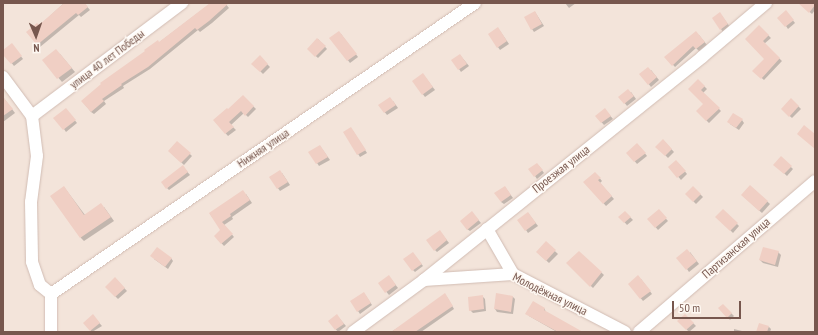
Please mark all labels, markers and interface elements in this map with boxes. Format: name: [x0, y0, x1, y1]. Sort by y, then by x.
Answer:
north arrow: [16, 16, 56, 56]
street label: улица 40 лет Победы: [67, 26, 147, 92]
text: N: [33, 41, 40, 55]
street label: Нижняя улица: [234, 125, 292, 171]
street label: Проезжая улица: [529, 142, 593, 196]
street label: Партизанская улица: [699, 215, 773, 281]
street label: Молодёжная улица: [510, 270, 590, 318]
scale bar: [674, 293, 743, 319]
text: 50 m: [679, 300, 700, 315]

